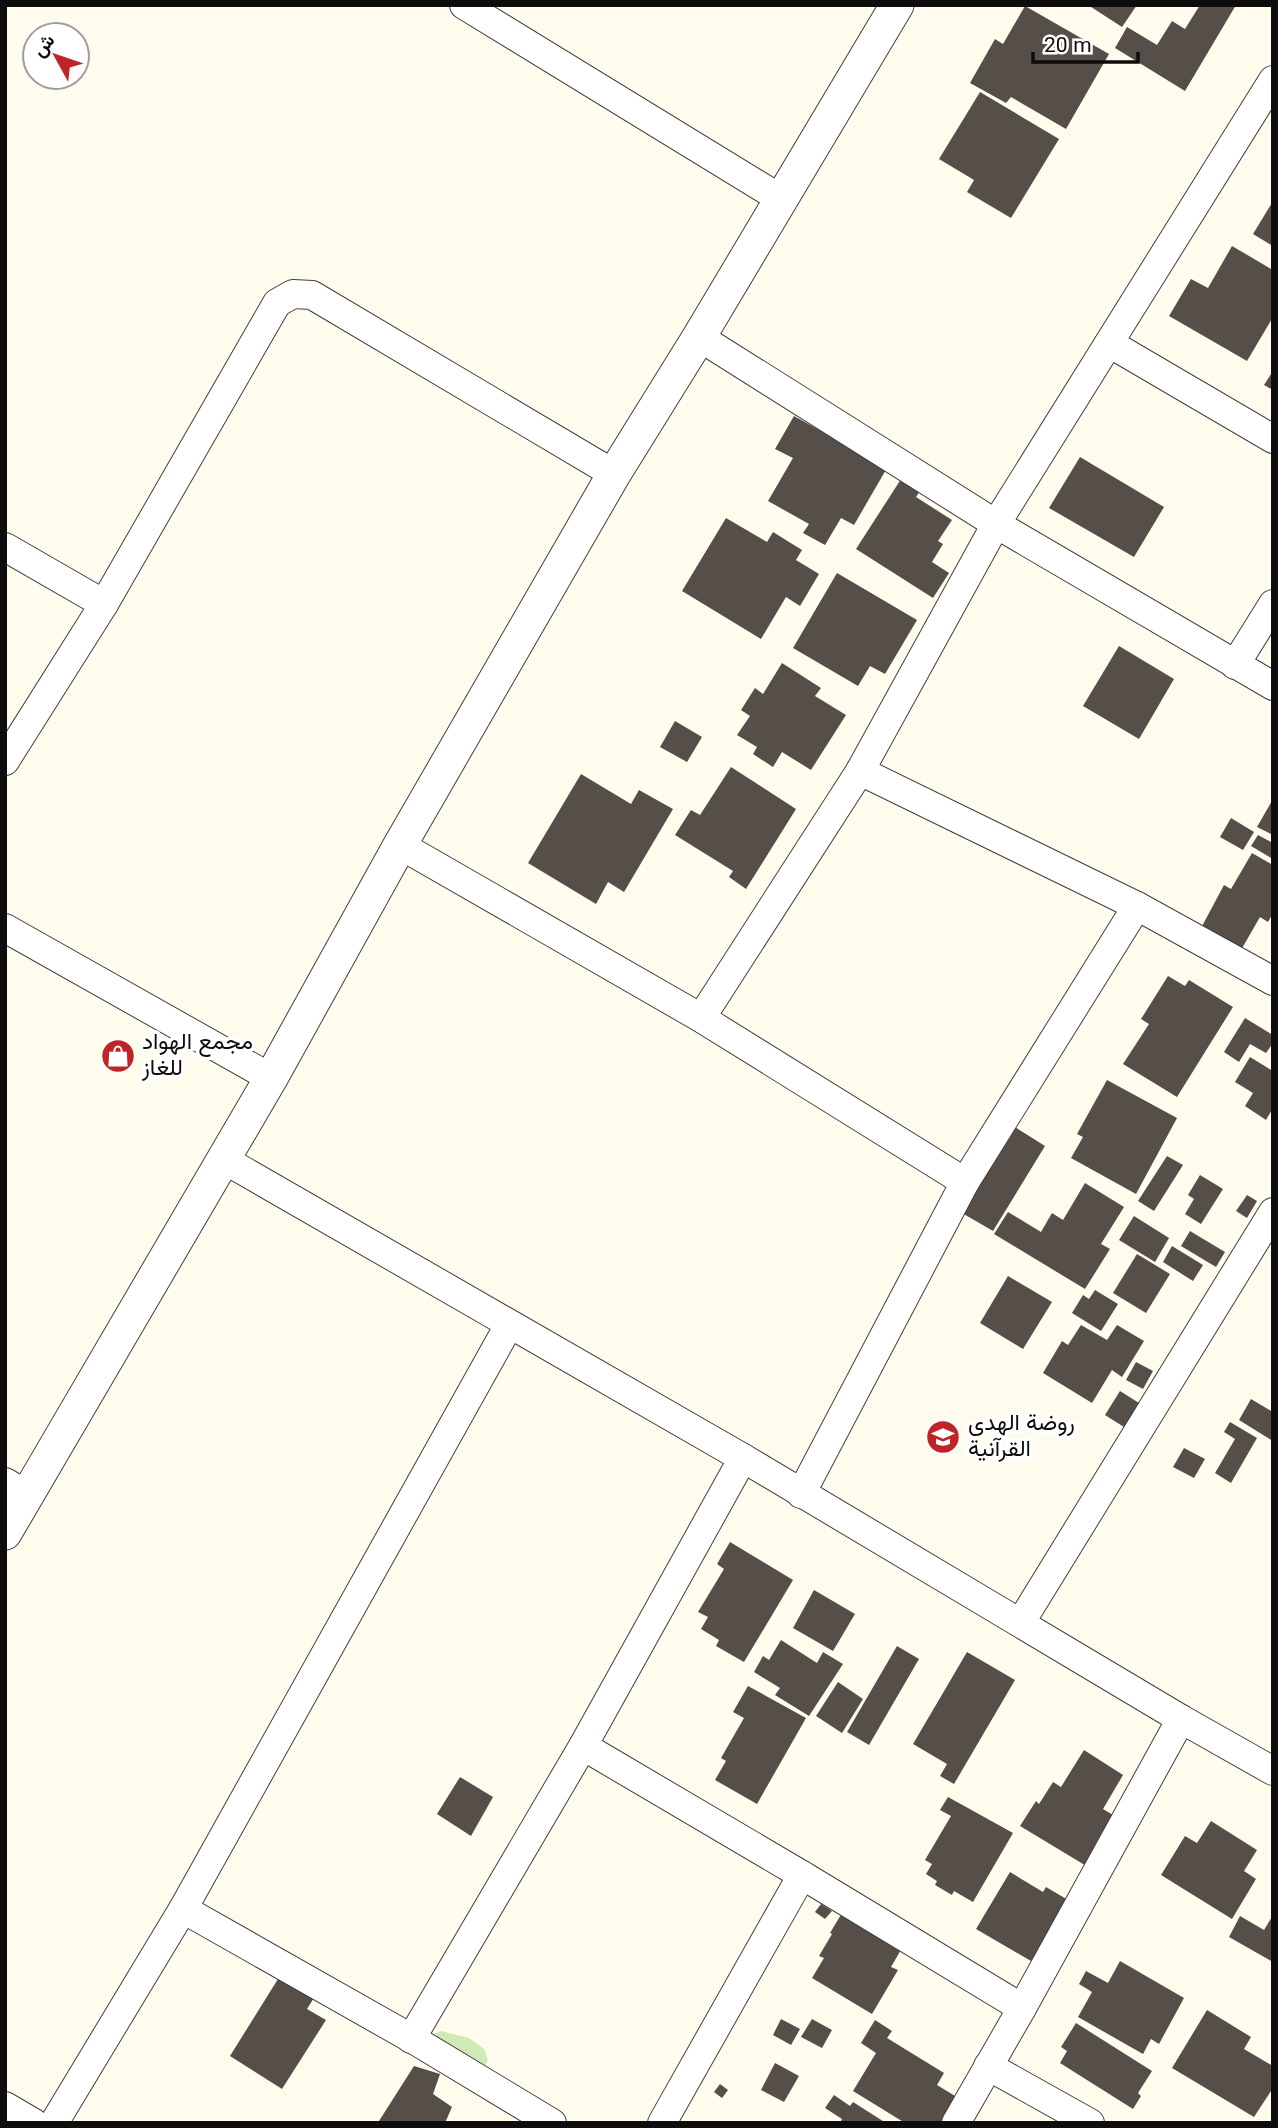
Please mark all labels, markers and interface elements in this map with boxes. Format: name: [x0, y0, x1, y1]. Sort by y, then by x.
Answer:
north arrow: [21, 21, 91, 91]
scale bar: [1033, 21, 1138, 65]
text: ش: [26, 28, 63, 65]
text: 20 m: [1044, 30, 1092, 63]
place label: مجمع الهواد للغاز: [141, 1025, 253, 1087]
shop icon: مجمع الهواد للغاز: [99, 1037, 137, 1075]
place label: روضة الهدى القرآنية: [968, 1406, 1075, 1468]
school or university icon: روضة الهدى القرآنية: [924, 1418, 962, 1456]

